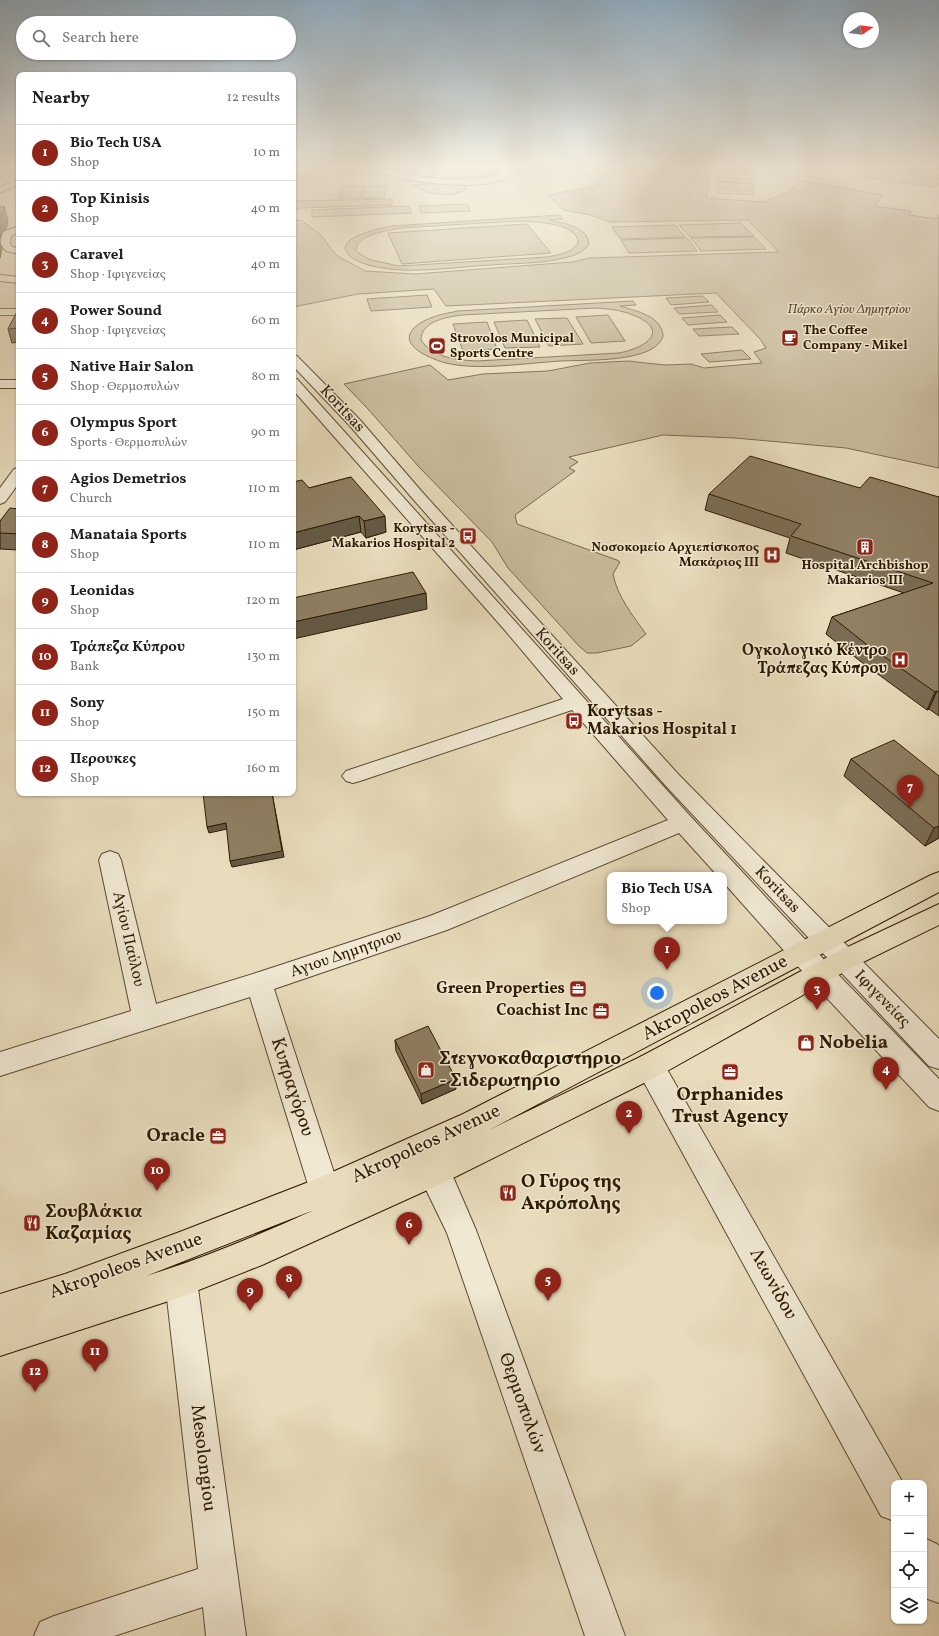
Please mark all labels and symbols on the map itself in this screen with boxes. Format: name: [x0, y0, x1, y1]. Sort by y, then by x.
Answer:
north arrow: [843, 12, 879, 48]
park label: Πάρκο Αγίου Δημητρίου: [788, 301, 911, 319]
place label: The Coffee Company - Mikel: [803, 322, 908, 355]
cafe icon: The Coffee Company - Mikel: [780, 328, 800, 348]
place label: Strovolos Municipal Sports Centre: [450, 330, 575, 363]
sports icon: Strovolos Municipal Sports Centre: [427, 336, 447, 356]
street label: Koritsas: [314, 380, 370, 438]
place label: Korytsas - Makarios Hospital 2: [332, 520, 455, 553]
bus stop icon: Korytsas - Makarios Hospital 2: [458, 526, 478, 546]
building icon: Hospital Archbishop Makarios III: [855, 537, 875, 557]
place label: Νοσοκομείο Αρχιεπίσκοπος Μακάριος ΙΙΙ: [592, 539, 759, 572]
hospital icon: Νοσοκομείο Αρχιεπίσκοπος Μακάριος ΙΙΙ: [762, 545, 782, 565]
place label: Hospital Archbishop Makarios III: [802, 557, 929, 590]
street label: Koritsas: [530, 623, 585, 681]
place label: Ογκολογικό Κέντρο Τράπεζας Κύπρου: [742, 640, 887, 680]
hospital icon: Ογκολογικό Κέντρο Τράπεζας Κύπρου: [890, 650, 910, 670]
place label: Korytsas - Makarios Hospital 1: [587, 701, 737, 741]
bus stop icon: Korytsas - Makarios Hospital 1: [564, 711, 584, 731]
pin: 7: [897, 775, 923, 808]
street label: Koritsas: [749, 862, 805, 918]
street label: Αγίου Παύλου: [106, 889, 150, 989]
street label: Αγιου Δημητριου: [287, 925, 405, 983]
pin: 1: [654, 937, 680, 970]
street label: Akropoleos Avenue: [638, 949, 792, 1047]
street label: Ιφιγενείας: [849, 965, 915, 1033]
pin: 3: [804, 977, 830, 1010]
place label: Green Properties: [436, 978, 565, 1000]
office icon: Green Properties: [568, 979, 588, 999]
your location: [647, 983, 667, 1003]
place label: Coachist Inc: [496, 1000, 589, 1022]
office icon: Coachist Inc: [591, 1001, 611, 1021]
place label: Nobelia: [819, 1030, 888, 1056]
shop icon: Nobelia: [796, 1033, 816, 1053]
street label: Κυπραγόρου: [264, 1034, 320, 1140]
place label: Στεγνοκαθαριστηριο - Σιδερωτηριο: [439, 1046, 621, 1094]
pin: 4: [873, 1057, 899, 1090]
shop icon: Στεγνοκαθαριστηριο - Σιδερωτηριο: [416, 1060, 436, 1080]
office icon: Orphanides Trust Agency: [720, 1062, 740, 1082]
place label: Orphanides Trust Agency: [672, 1082, 789, 1130]
street label: Akropoleos Avenue: [347, 1098, 505, 1190]
pin: 2: [616, 1101, 642, 1134]
place label: Oracle: [147, 1123, 205, 1149]
office icon: Oracle: [208, 1126, 228, 1146]
pin: 10: [144, 1158, 170, 1191]
place label: Ο Γύρος της Ακρόπολης: [521, 1169, 621, 1217]
restaurant icon: Ο Γύρος της Ακρόπολης: [498, 1183, 518, 1203]
place label: Σουβλάκια Καζαμίας: [45, 1199, 143, 1247]
pin: 6: [396, 1212, 422, 1245]
restaurant icon: Σουβλάκια Καζαμίας: [22, 1213, 42, 1233]
street label: Akropoleos Avenue: [46, 1226, 206, 1306]
street label: Λεωνίδου: [743, 1244, 803, 1324]
pin: 8: [276, 1266, 302, 1299]
pin: 5: [535, 1268, 561, 1301]
pin: 9: [237, 1278, 263, 1311]
pin: 11: [82, 1339, 108, 1372]
street label: Θερμοπυλών: [492, 1349, 552, 1457]
pin: 12: [22, 1359, 48, 1392]
street label: Mesolongiou: [184, 1403, 222, 1513]

